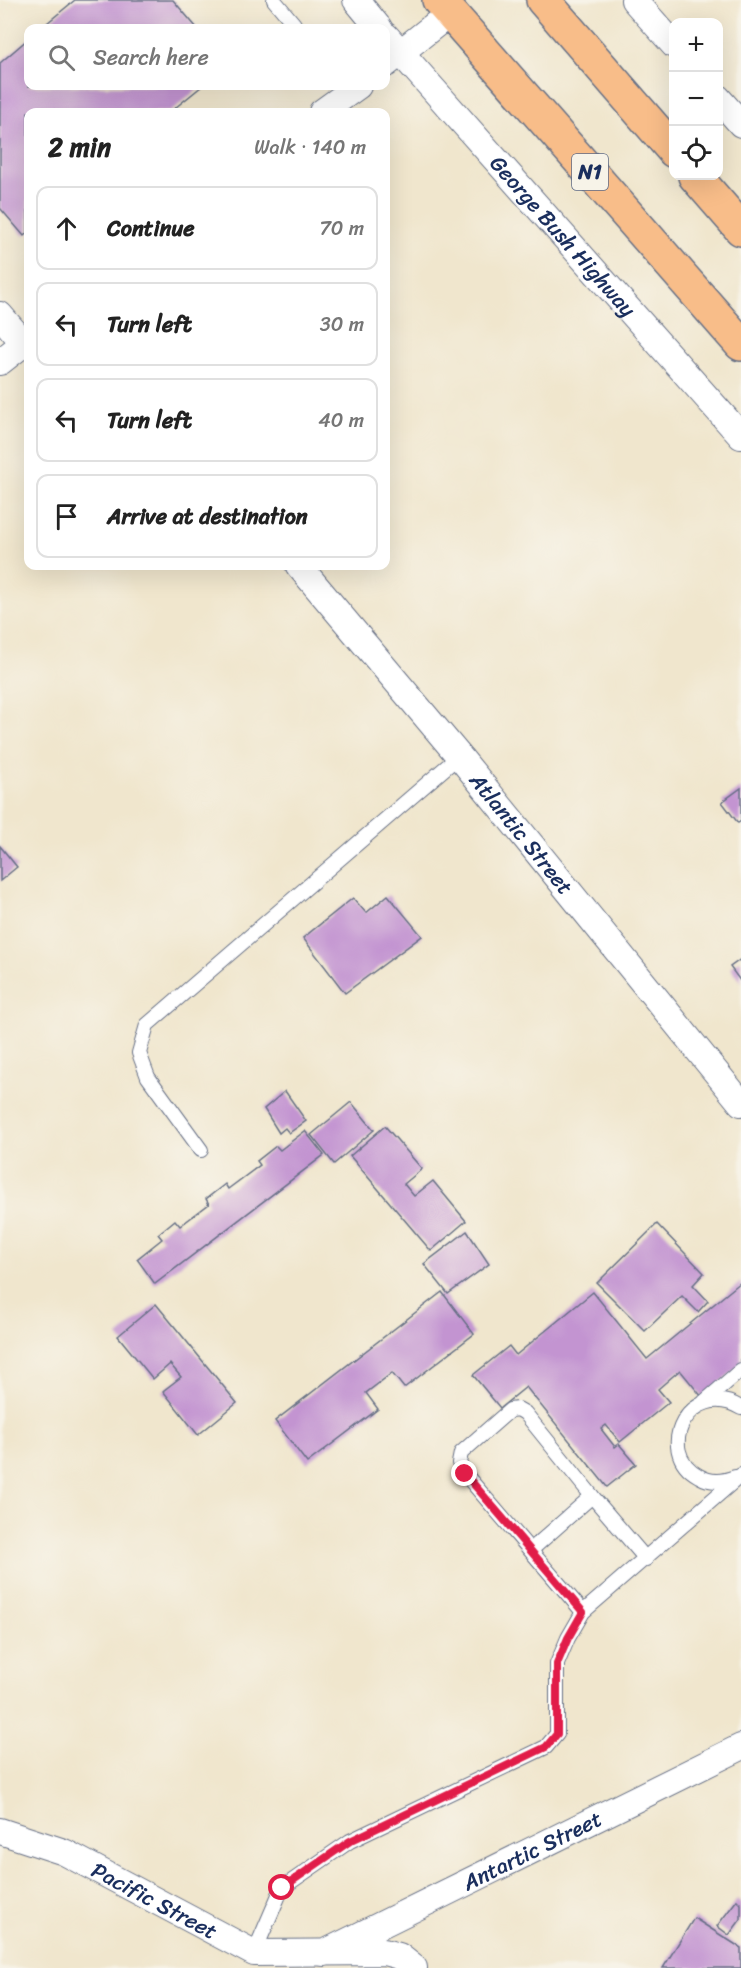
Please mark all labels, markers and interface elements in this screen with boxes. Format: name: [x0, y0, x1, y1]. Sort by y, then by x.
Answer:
map controls: [669, 18, 723, 180]
button: +: [669, 18, 723, 72]
search box: [24, 24, 390, 90]
text: Search here: [93, 38, 209, 77]
icon: search: [45, 41, 78, 74]
button: −: [669, 72, 723, 126]
text: 2 min: [48, 124, 111, 170]
button: locate: [669, 126, 723, 180]
text: Walk · 140 m: [254, 130, 366, 165]
street label: George Bush Highway: [480, 145, 647, 326]
road number: N1: [572, 154, 608, 190]
text: Continue: [107, 209, 195, 248]
text: 70 m: [319, 211, 364, 246]
icon: ahead: [50, 212, 83, 245]
text: Turn left: [107, 305, 192, 344]
text: 30 m: [320, 307, 364, 342]
icon: left: [50, 308, 83, 341]
text: Turn left: [107, 401, 192, 440]
text: 40 m: [318, 403, 364, 438]
icon: left: [50, 404, 83, 437]
text: Arrive at destination: [107, 497, 308, 536]
icon: arrive: [50, 500, 83, 533]
street label: Atlantic Street: [459, 762, 584, 904]
route end: [451, 1460, 477, 1486]
street label: Antartic Street: [454, 1799, 609, 1902]
street label: Pacific Street: [84, 1850, 225, 1950]
route start: [268, 1874, 294, 1900]

